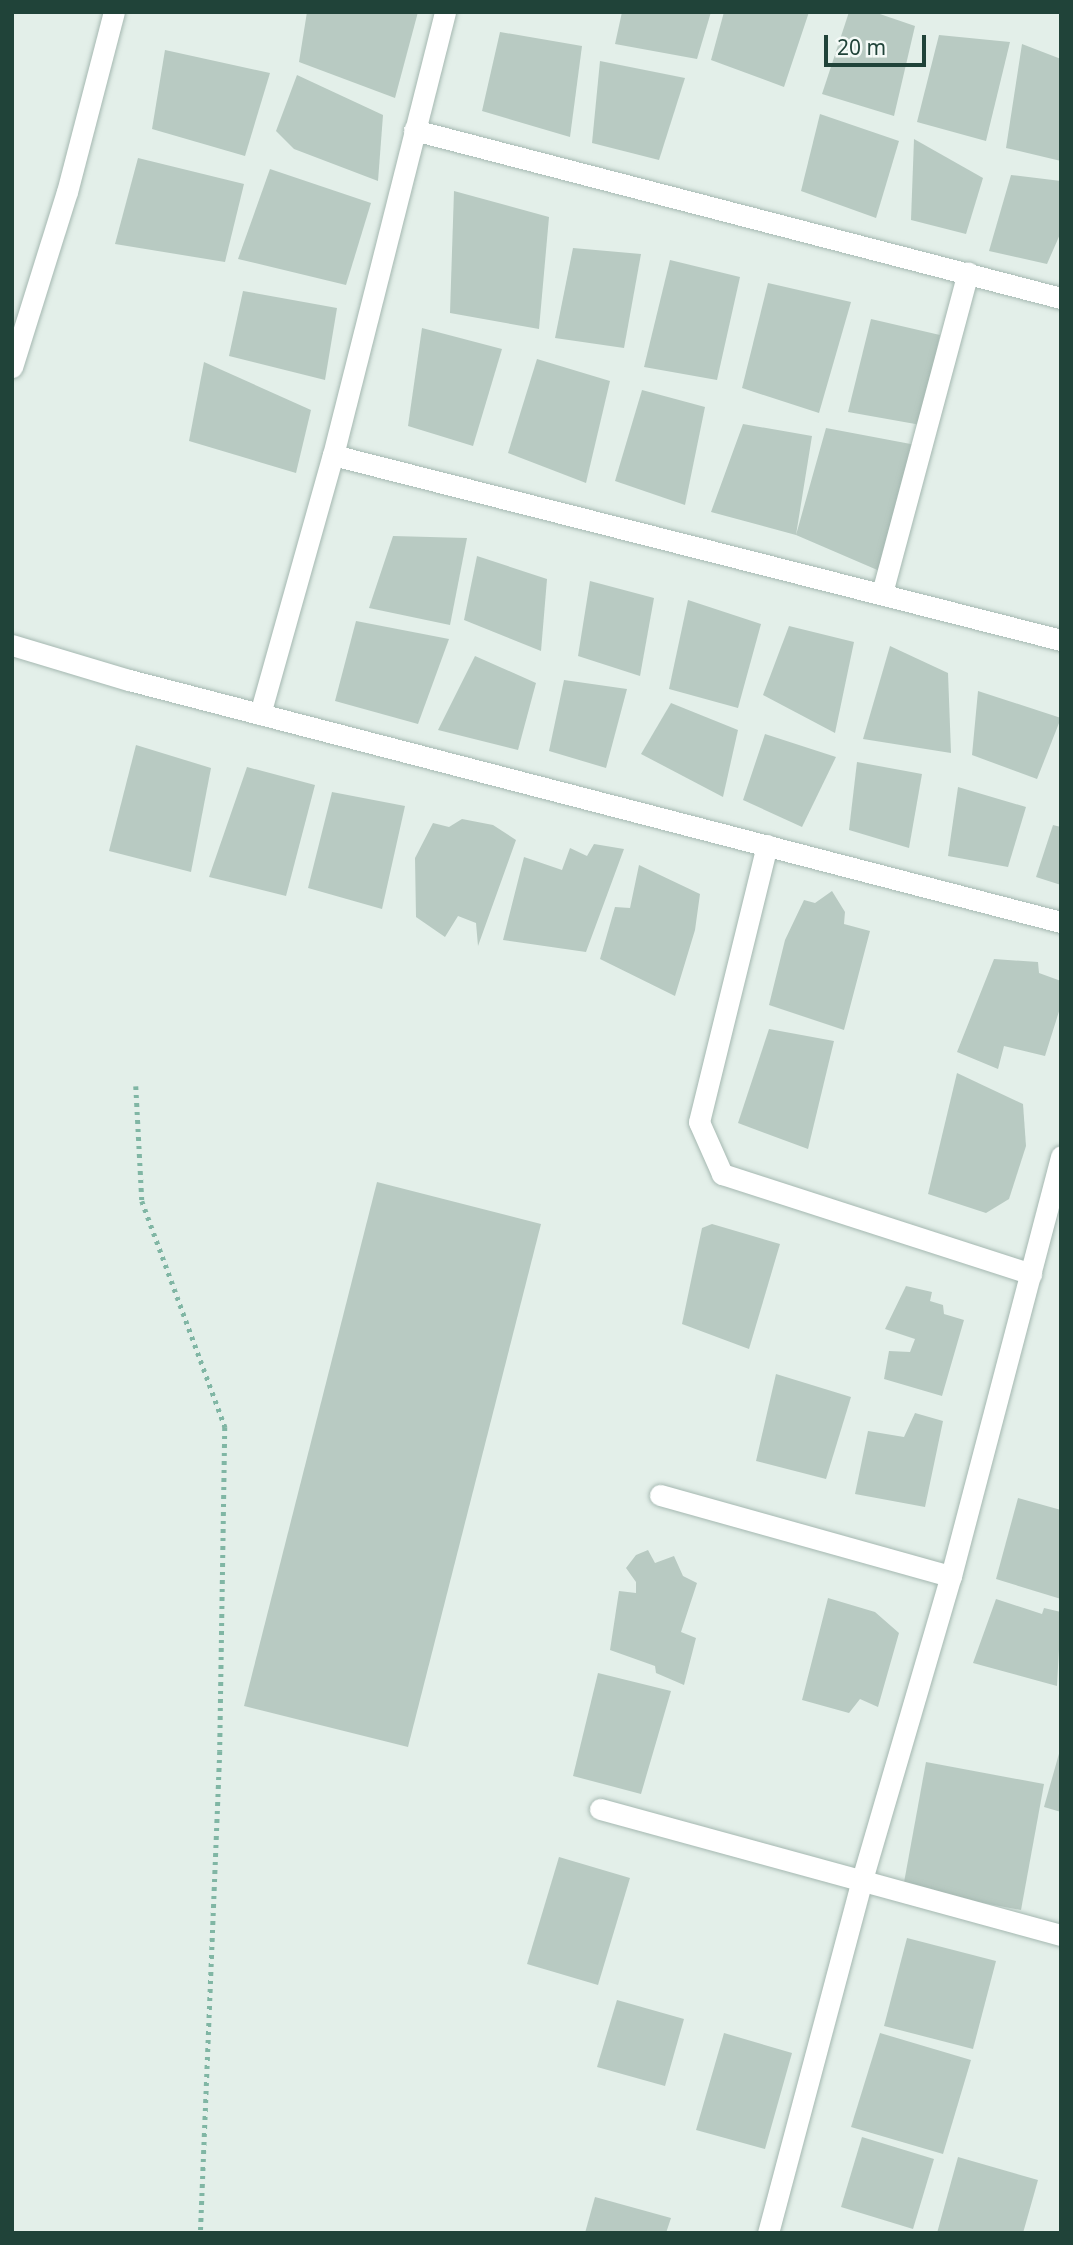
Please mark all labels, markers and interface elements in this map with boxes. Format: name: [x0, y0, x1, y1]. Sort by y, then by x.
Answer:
scale bar: [828, 21, 930, 65]
text: 20 m: [837, 33, 886, 61]

